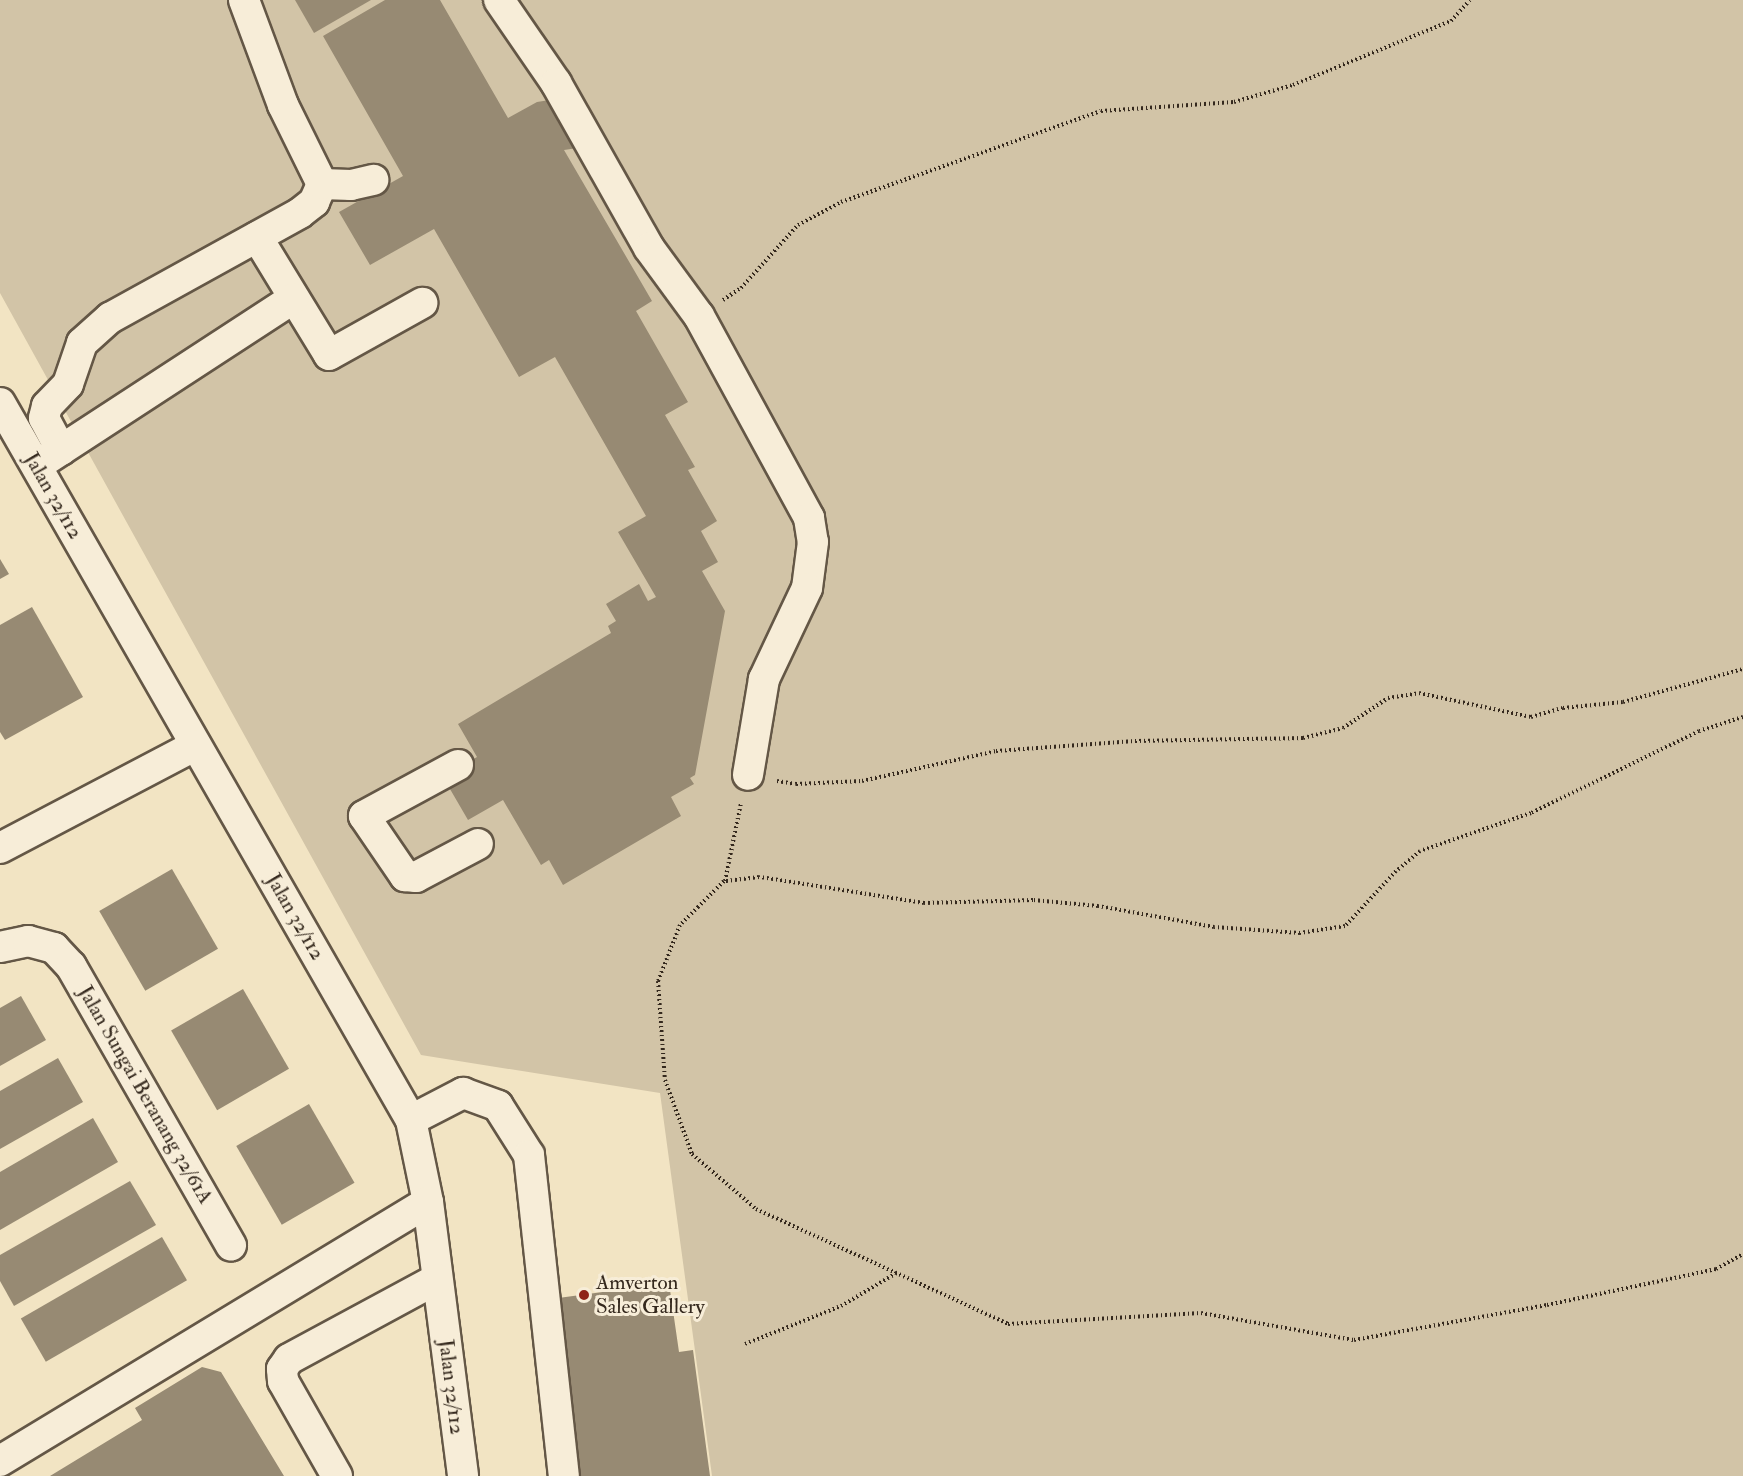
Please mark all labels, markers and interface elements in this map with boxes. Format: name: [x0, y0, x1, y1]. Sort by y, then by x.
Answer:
street label: Jalan 32/112: [18, 448, 88, 544]
street label: Jalan 32/112: [260, 869, 330, 965]
street label: Jalan Sungai Beranang 32/61A: [72, 981, 218, 1209]
place label: Amverton Sales Gallery: [596, 1270, 705, 1320]
marker: Amverton Sales Gallery: [577, 1288, 591, 1302]
street label: Jalan 32/112: [433, 1338, 469, 1436]

